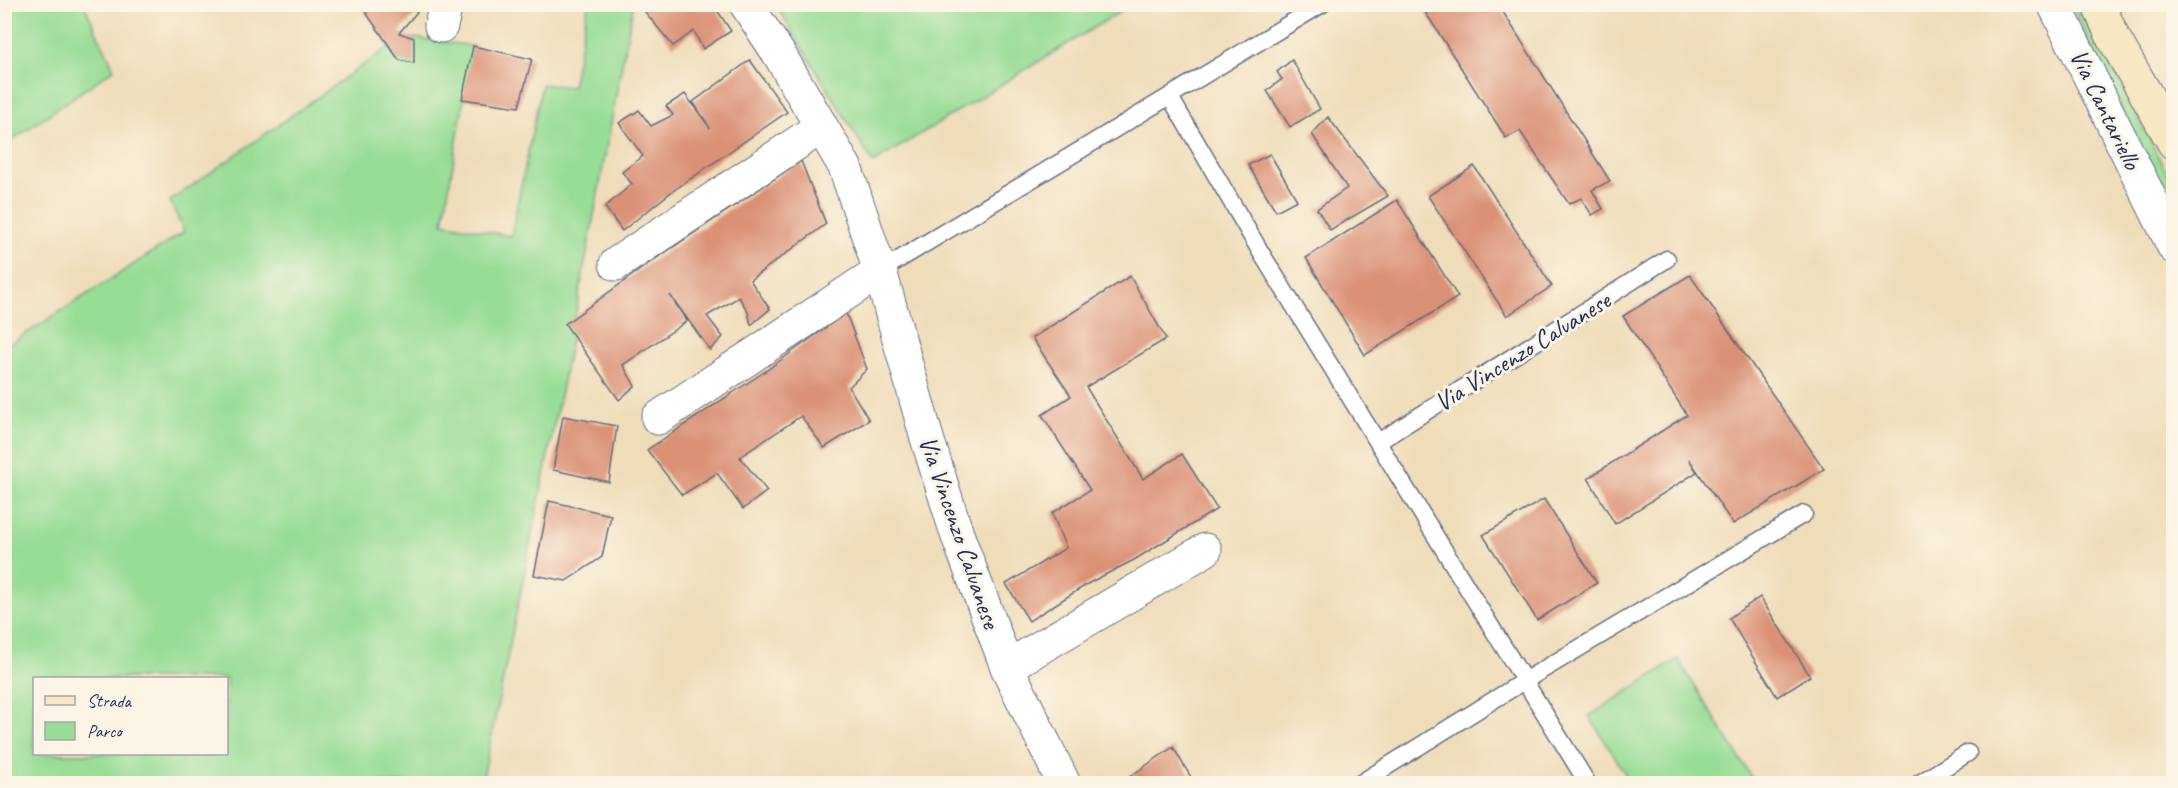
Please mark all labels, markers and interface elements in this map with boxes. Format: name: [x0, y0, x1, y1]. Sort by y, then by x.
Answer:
street label: Via Cantariello: [2062, 44, 2150, 176]
street label: Via Vincenzo Calvanese: [1428, 283, 1618, 419]
street label: Via Vincenzo Calvanese: [911, 432, 1008, 634]
legend: [33, 677, 228, 755]
text: Strada: [87, 690, 132, 712]
text: Parco: [87, 720, 123, 742]

